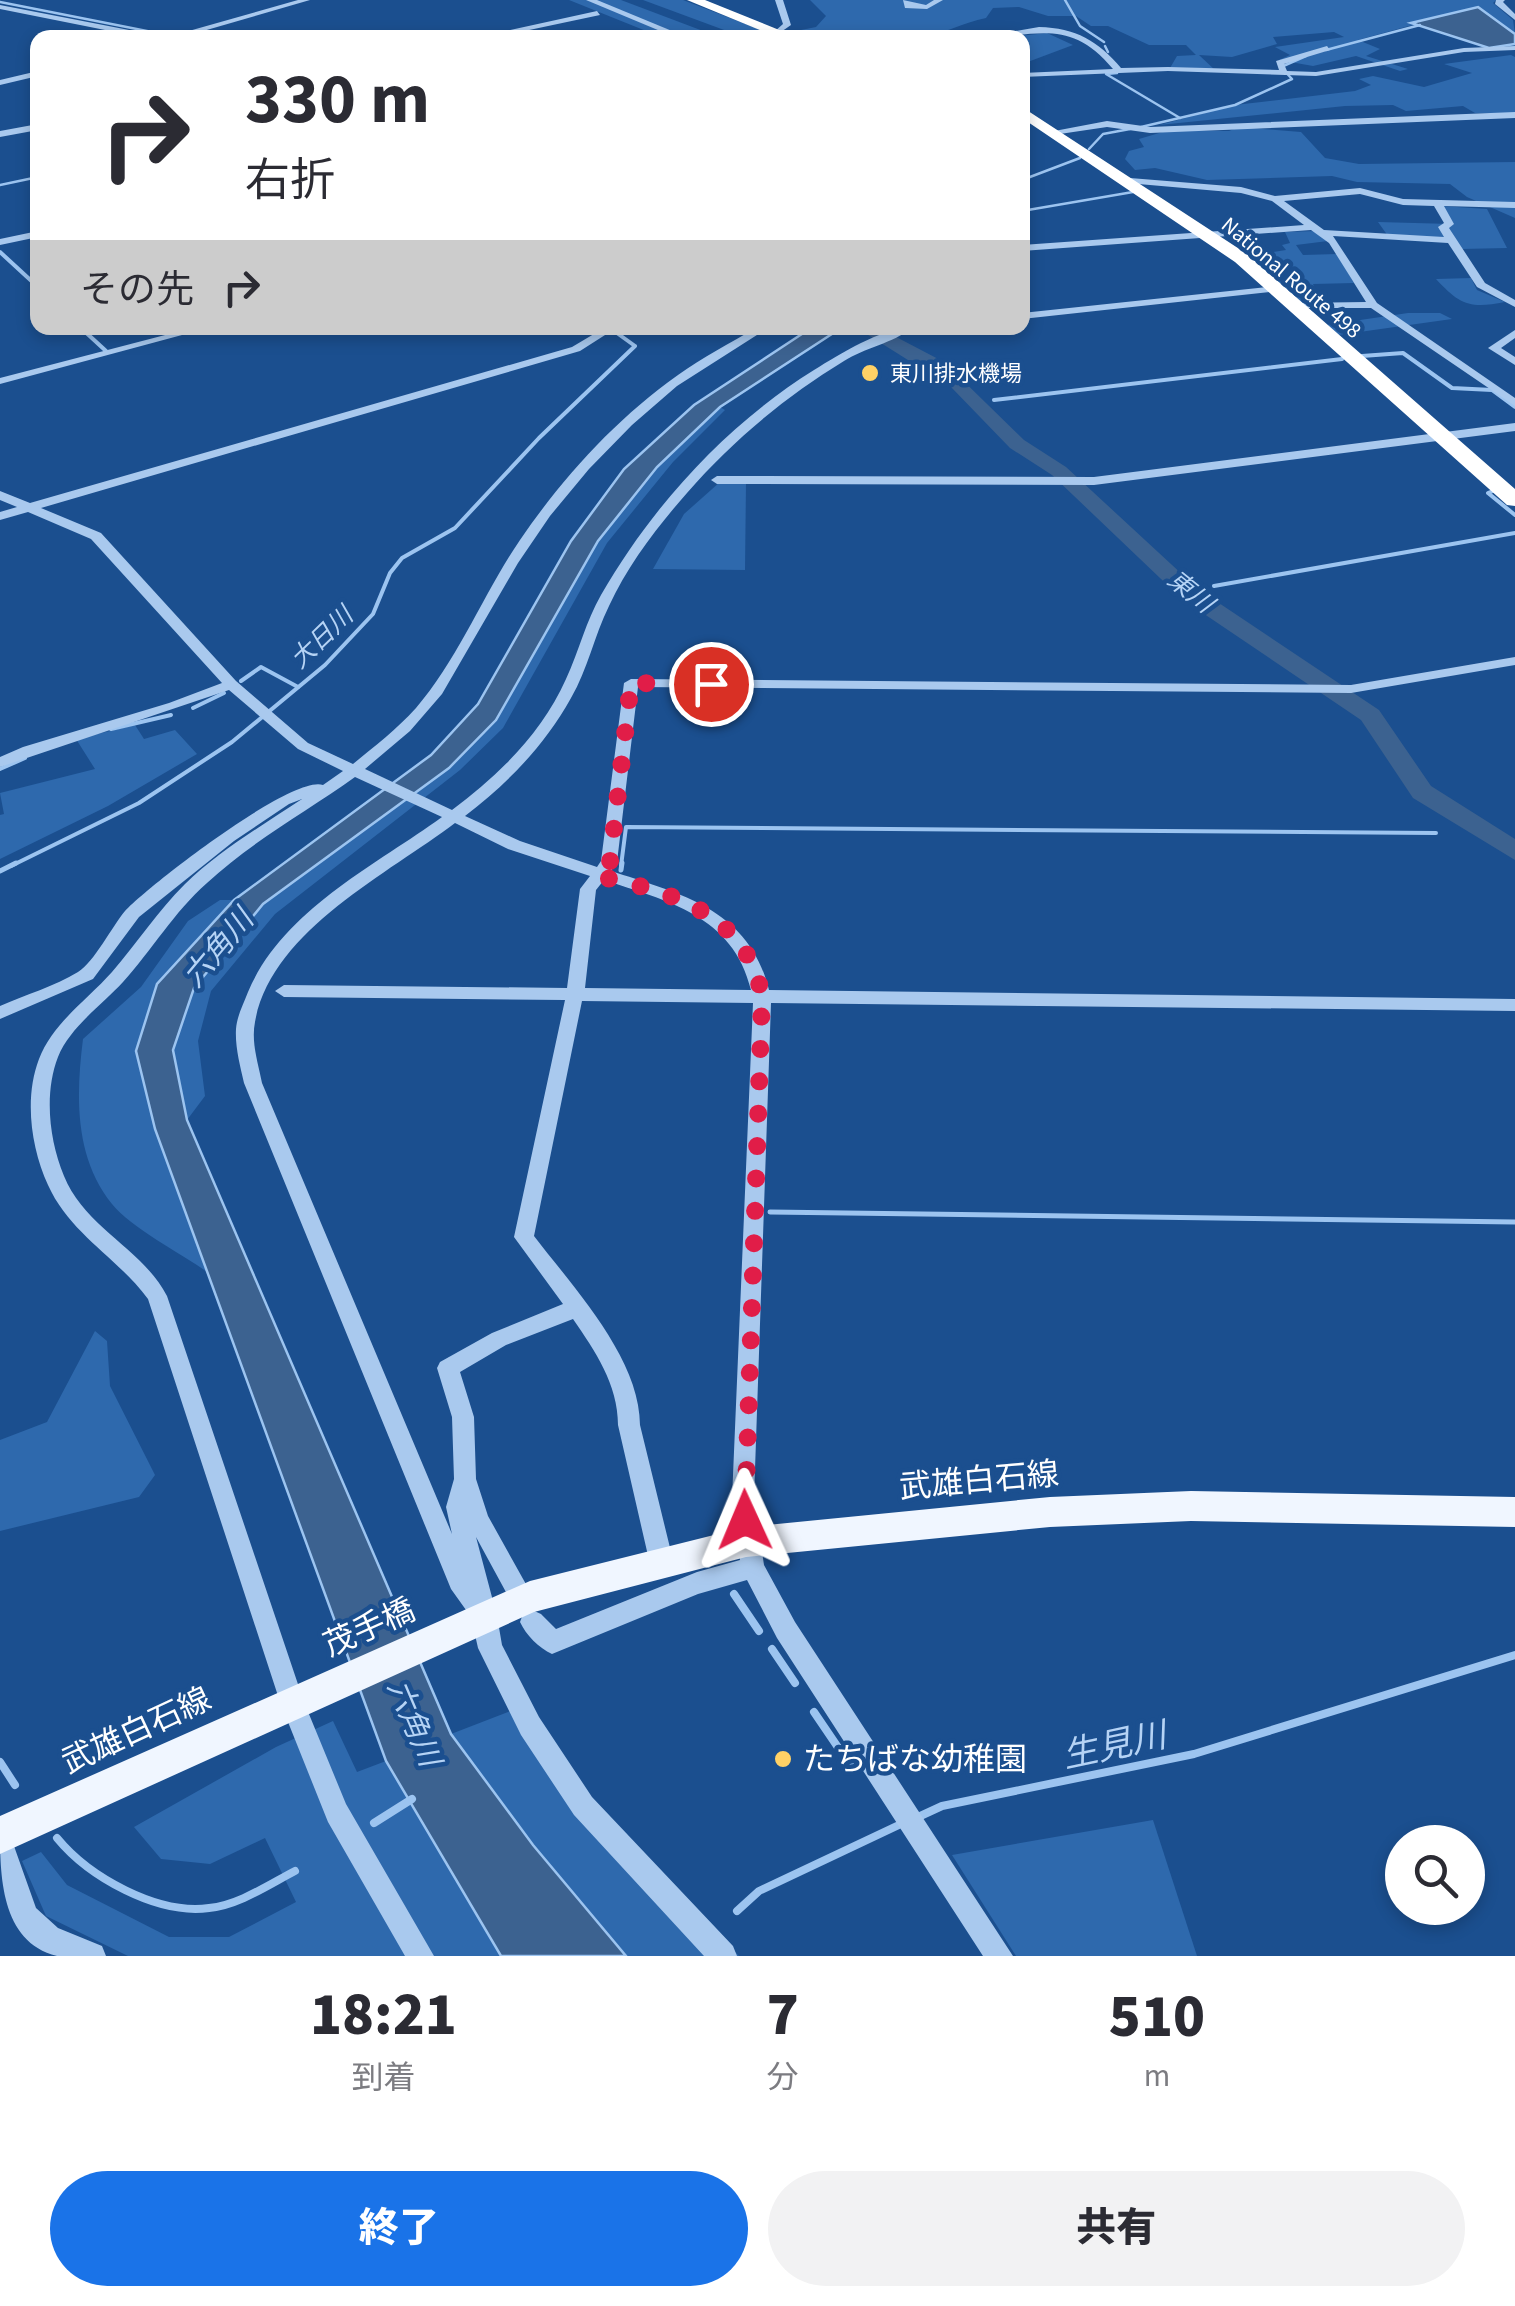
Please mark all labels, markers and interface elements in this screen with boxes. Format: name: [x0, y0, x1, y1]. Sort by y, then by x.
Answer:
text: 330 m: [245, 50, 430, 150]
icon: right: [80, 70, 210, 200]
text: 右折: [245, 149, 335, 213]
street label: National Route 498: [1214, 209, 1368, 346]
icon: right: [214, 260, 269, 315]
text: その先: [80, 263, 194, 317]
place label: 東川排水機場: [890, 358, 1022, 390]
marker: 東川排水機場: [859, 362, 881, 384]
water label: 東川: [1160, 562, 1223, 623]
water label: 大日川: [282, 597, 363, 677]
pin: [669, 642, 754, 727]
icon: arrive: [684, 657, 739, 712]
water label: 六角川: [173, 898, 266, 997]
street label: 武雄白石線: [897, 1451, 1061, 1511]
position arrow: [693, 1468, 797, 1572]
street label: 茂手橋: [316, 1587, 423, 1668]
water label: 六角川: [376, 1673, 452, 1776]
street label: 武雄白石線: [54, 1676, 219, 1786]
water label: 生見川: [1058, 1710, 1175, 1781]
place label: たちばな幼稚園: [803, 1737, 1027, 1783]
marker: たちばな幼稚園: [772, 1748, 794, 1770]
map controls: [1385, 1825, 1485, 1925]
button: search: [1385, 1825, 1485, 1925]
text: 18:21: [310, 1973, 457, 2058]
text: 7: [767, 1973, 799, 2058]
text: 510: [1109, 1975, 1205, 2060]
text: m: [1144, 2053, 1170, 2099]
text: 到着: [351, 2055, 415, 2101]
text: 分: [767, 2055, 799, 2101]
button: 終了: [50, 2171, 748, 2286]
button: 共有: [768, 2171, 1465, 2286]

